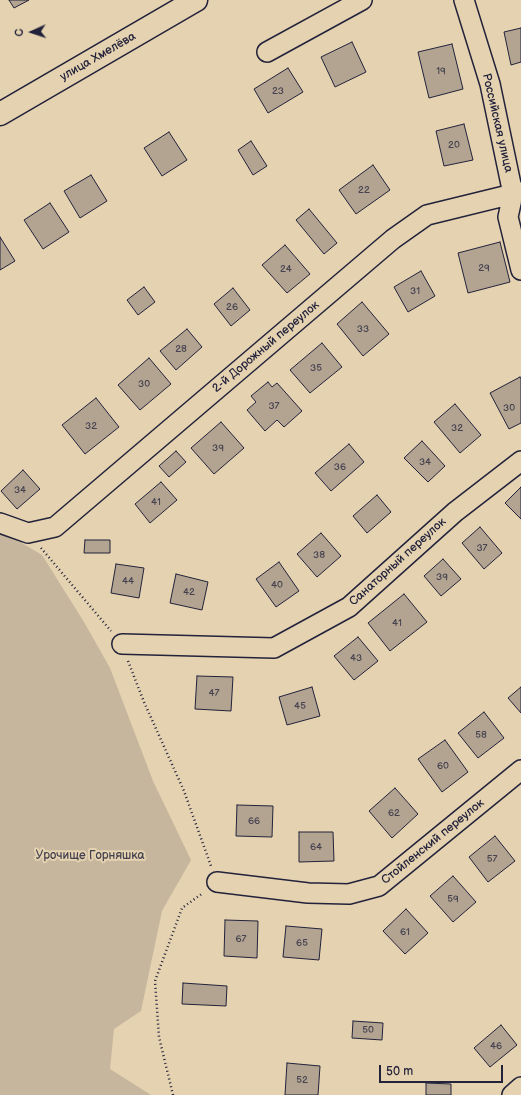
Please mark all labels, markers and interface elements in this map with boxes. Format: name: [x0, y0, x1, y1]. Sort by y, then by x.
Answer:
north arrow: [12, 12, 52, 52]
text: С: [13, 28, 26, 37]
street label: улица Хмелёва: [58, 29, 138, 85]
house number: 19: [436, 65, 446, 77]
street label: Российская улица: [479, 72, 515, 174]
house number: 23: [272, 85, 284, 97]
house number: 20: [448, 139, 460, 151]
house number: 22: [358, 184, 370, 196]
house number: 29: [478, 262, 490, 274]
house number: 24: [280, 263, 292, 275]
house number: 31: [410, 285, 420, 297]
street label: 2-й Дорожный переулок: [210, 298, 322, 396]
house number: 26: [226, 301, 238, 313]
house number: 33: [357, 323, 369, 335]
house number: 28: [175, 343, 187, 355]
house number: 35: [310, 362, 322, 374]
house number: 30: [138, 378, 150, 390]
house number: 37: [268, 400, 280, 412]
house number: 30: [503, 402, 515, 414]
house number: 32: [85, 420, 97, 432]
house number: 32: [451, 422, 463, 434]
house number: 39: [212, 442, 224, 454]
house number: 34: [419, 456, 431, 468]
house number: 36: [334, 461, 346, 473]
house number: 34: [14, 484, 26, 496]
house number: 41: [151, 496, 161, 508]
street label: Санаторный переулок: [347, 515, 449, 609]
house number: 37: [476, 542, 488, 554]
house number: 38: [313, 549, 325, 561]
house number: 39: [436, 571, 448, 583]
house number: 44: [122, 575, 134, 587]
house number: 40: [271, 579, 283, 591]
house number: 42: [183, 586, 195, 598]
house number: 41: [392, 617, 402, 629]
house number: 43: [350, 652, 362, 664]
house number: 47: [208, 687, 220, 699]
house number: 45: [294, 700, 306, 712]
house number: 58: [475, 729, 487, 741]
house number: 60: [437, 760, 449, 772]
street label: Стойленский переулок: [379, 796, 487, 888]
house number: 62: [388, 807, 400, 819]
house number: 66: [248, 815, 260, 827]
house number: 64: [310, 841, 322, 853]
park label: Урочище Горняшка: [35, 849, 145, 863]
house number: 57: [487, 853, 497, 865]
house number: 59: [447, 893, 459, 905]
house number: 61: [400, 926, 410, 938]
house number: 67: [235, 933, 247, 945]
house number: 65: [296, 937, 308, 949]
house number: 50: [362, 1024, 374, 1036]
house number: 46: [490, 1040, 502, 1052]
scale bar: [381, 1057, 505, 1083]
text: 50 m: [386, 1064, 413, 1079]
house number: 52: [296, 1074, 308, 1086]

